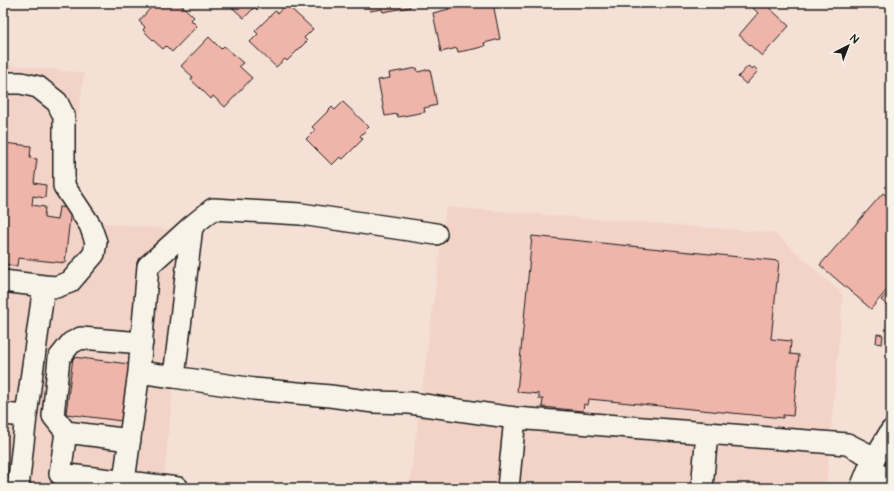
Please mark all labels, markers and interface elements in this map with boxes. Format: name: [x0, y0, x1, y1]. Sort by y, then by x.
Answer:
north arrow: [828, 26, 868, 66]
text: N: [847, 31, 862, 47]

